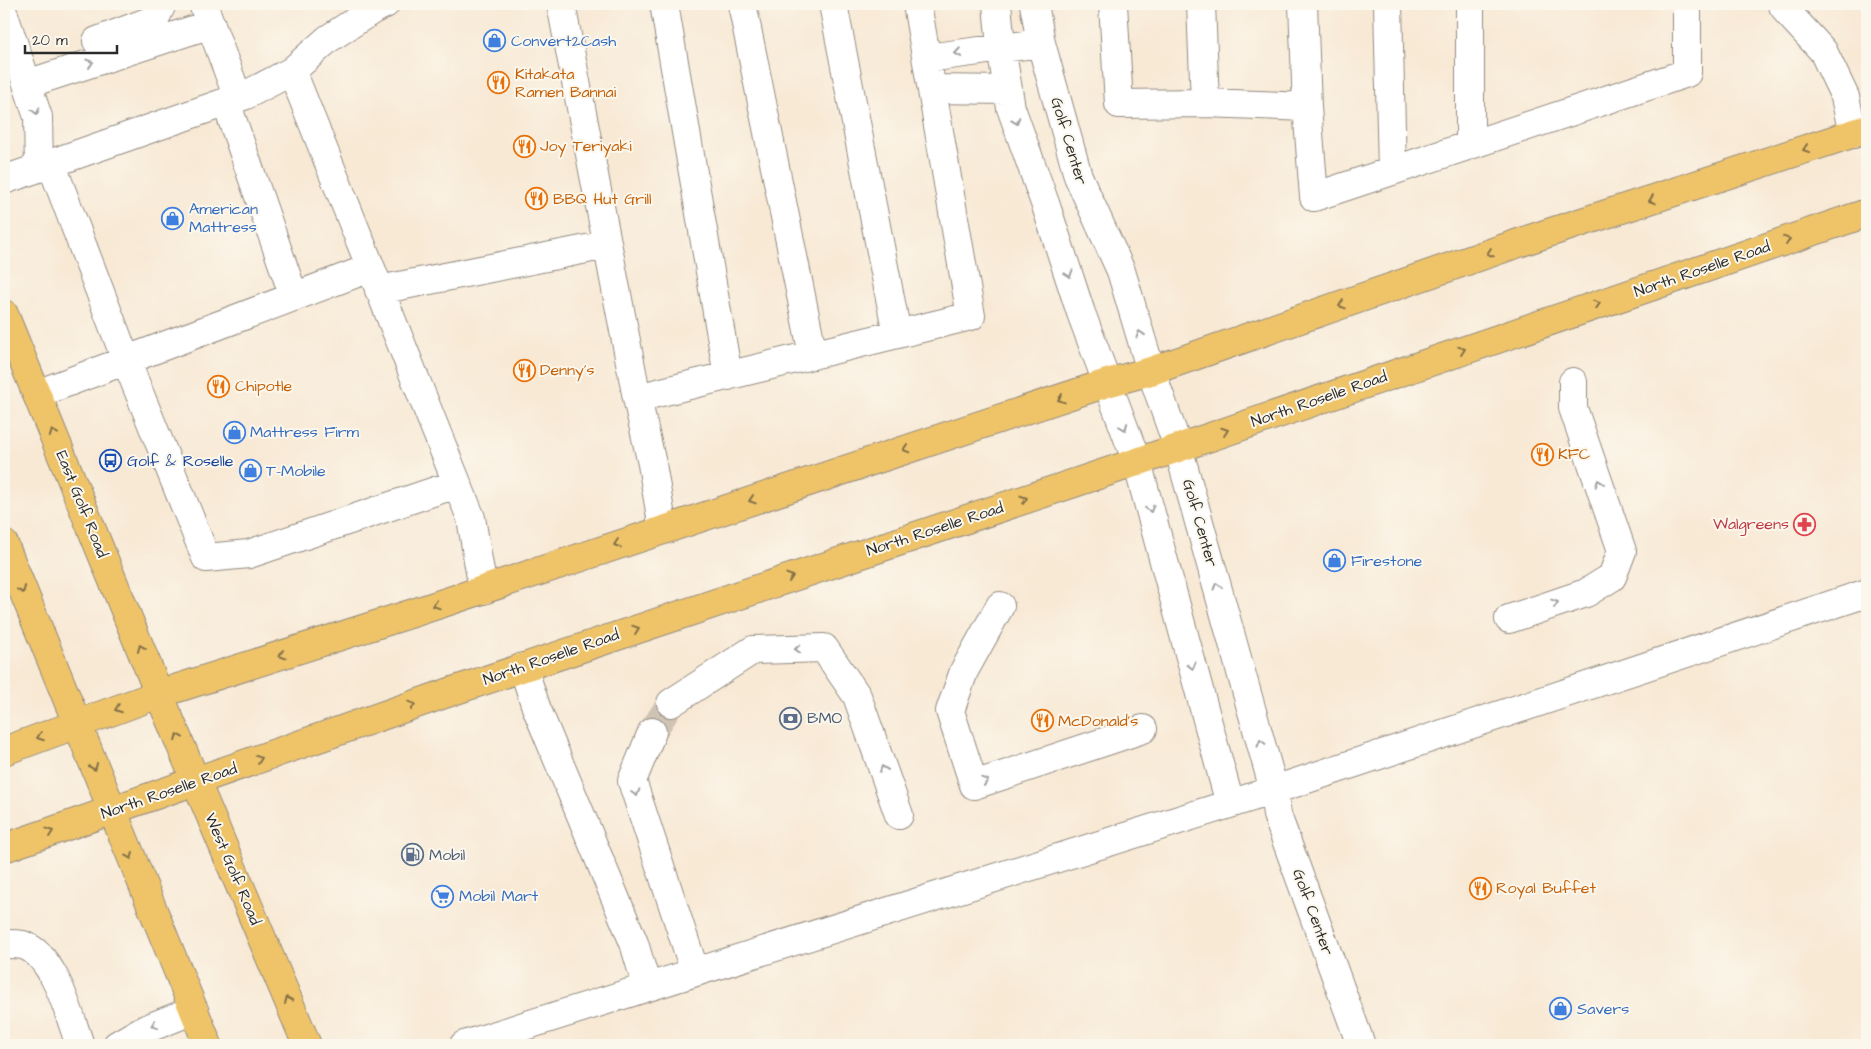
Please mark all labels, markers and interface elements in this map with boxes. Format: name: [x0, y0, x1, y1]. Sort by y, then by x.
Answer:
scale bar: [25, 22, 118, 54]
shop icon: Convert2Cash: [483, 29, 507, 53]
text: 20 m: [32, 30, 68, 51]
place label: Convert2Cash: [511, 30, 616, 52]
one-way arrow: [954, 47, 962, 58]
one-way arrow: [85, 58, 93, 68]
place label: Kitakata Ramen Bannai: [515, 63, 617, 103]
restaurant icon: Kitakata Ramen Bannai: [487, 71, 511, 95]
street label: Golf Center: [1045, 95, 1093, 188]
one-way arrow: [30, 107, 40, 115]
one-way arrow: [1010, 116, 1020, 124]
restaurant icon: Joy Teriyaki: [512, 134, 536, 158]
place label: Joy Teriyaki: [540, 135, 632, 158]
one-way arrow: [1803, 144, 1811, 154]
restaurant icon: BBQ Hut Grill: [525, 187, 549, 211]
place label: BBQ Hut Grill: [553, 188, 652, 210]
one-way arrow: [1648, 195, 1657, 205]
place label: American Mattress: [189, 198, 258, 238]
shop icon: American Mattress: [161, 206, 185, 230]
street label: North Roselle Road: [1631, 235, 1773, 303]
one-way arrow: [1782, 236, 1791, 246]
one-way arrow: [1486, 247, 1495, 257]
one-way arrow: [1063, 270, 1073, 278]
one-way arrow: [1338, 299, 1347, 309]
one-way arrow: [1592, 300, 1601, 310]
one-way arrow: [1135, 331, 1145, 339]
one-way arrow: [1457, 346, 1466, 356]
restaurant icon: Denny's: [512, 358, 536, 382]
place label: Denny's: [540, 359, 594, 382]
street label: North Roselle Road: [1248, 365, 1390, 433]
restaurant icon: Chipotle: [207, 374, 231, 398]
place label: Chipotle: [235, 375, 293, 397]
one-way arrow: [1057, 393, 1065, 403]
shop icon: Mattress Firm: [222, 420, 246, 444]
place label: Mattress Firm: [250, 421, 360, 443]
one-way arrow: [1117, 422, 1128, 431]
one-way arrow: [1220, 427, 1228, 437]
one-way arrow: [48, 429, 59, 438]
restaurant icon: KFC: [1530, 442, 1554, 466]
place label: KFC: [1558, 443, 1590, 465]
one-way arrow: [903, 444, 911, 454]
street label: East Golf Road: [50, 447, 114, 561]
bus stop icon: Golf & Roselle: [99, 449, 123, 473]
place label: Golf & Roselle: [127, 450, 234, 472]
shop icon: T-Mobile: [238, 459, 262, 483]
place label: T-Mobile: [266, 460, 326, 482]
street label: Golf Center: [1177, 477, 1223, 570]
one-way arrow: [1595, 480, 1605, 488]
one-way arrow: [748, 494, 757, 504]
one-way arrow: [1019, 495, 1027, 505]
street label: North Roselle Road: [864, 497, 1006, 561]
one-way arrow: [1144, 504, 1154, 512]
pharmacy icon: Walgreens: [1793, 512, 1817, 536]
place label: Walgreens: [1713, 513, 1789, 536]
one-way arrow: [614, 539, 622, 549]
shop icon: Firestone: [1323, 549, 1347, 573]
place label: Firestone: [1351, 550, 1422, 572]
one-way arrow: [785, 573, 794, 583]
one-way arrow: [1213, 583, 1223, 591]
one-way arrow: [15, 585, 26, 594]
one-way arrow: [433, 599, 441, 609]
one-way arrow: [1550, 599, 1559, 609]
street label: North Roselle Road: [480, 623, 622, 691]
one-way arrow: [631, 624, 640, 634]
one-way arrow: [793, 643, 801, 654]
one-way arrow: [137, 645, 147, 653]
one-way arrow: [278, 649, 286, 659]
one-way arrow: [1187, 661, 1197, 669]
one-way arrow: [408, 701, 416, 711]
one-way arrow: [114, 703, 123, 713]
bank icon: BMO: [779, 706, 803, 730]
place label: BMO: [807, 707, 843, 729]
restaurant icon: McDonald's: [1030, 709, 1054, 733]
place label: McDonald's: [1058, 710, 1138, 732]
one-way arrow: [36, 731, 45, 741]
one-way arrow: [174, 733, 184, 742]
one-way arrow: [1256, 738, 1267, 747]
one-way arrow: [254, 755, 263, 765]
street label: North Roselle Road: [98, 757, 240, 825]
one-way arrow: [88, 762, 98, 771]
one-way arrow: [879, 766, 889, 774]
one-way arrow: [980, 777, 989, 787]
one-way arrow: [630, 788, 640, 797]
street label: West Golf Road: [199, 810, 267, 928]
one-way arrow: [45, 828, 54, 838]
fuel station icon: Mobil: [401, 843, 425, 867]
place label: Mobil: [429, 844, 465, 866]
one-way arrow: [124, 851, 135, 860]
street label: Golf Center: [1287, 866, 1339, 958]
restaurant icon: Royal Buffet: [1468, 876, 1492, 900]
place label: Royal Buffet: [1496, 877, 1596, 900]
supermarket icon: Mobil Mart: [431, 884, 455, 908]
place label: Mobil Mart: [459, 885, 539, 907]
one-way arrow: [283, 996, 294, 1005]
shop icon: Savers: [1549, 997, 1573, 1021]
place label: Savers: [1577, 998, 1629, 1020]
one-way arrow: [151, 1020, 159, 1030]

